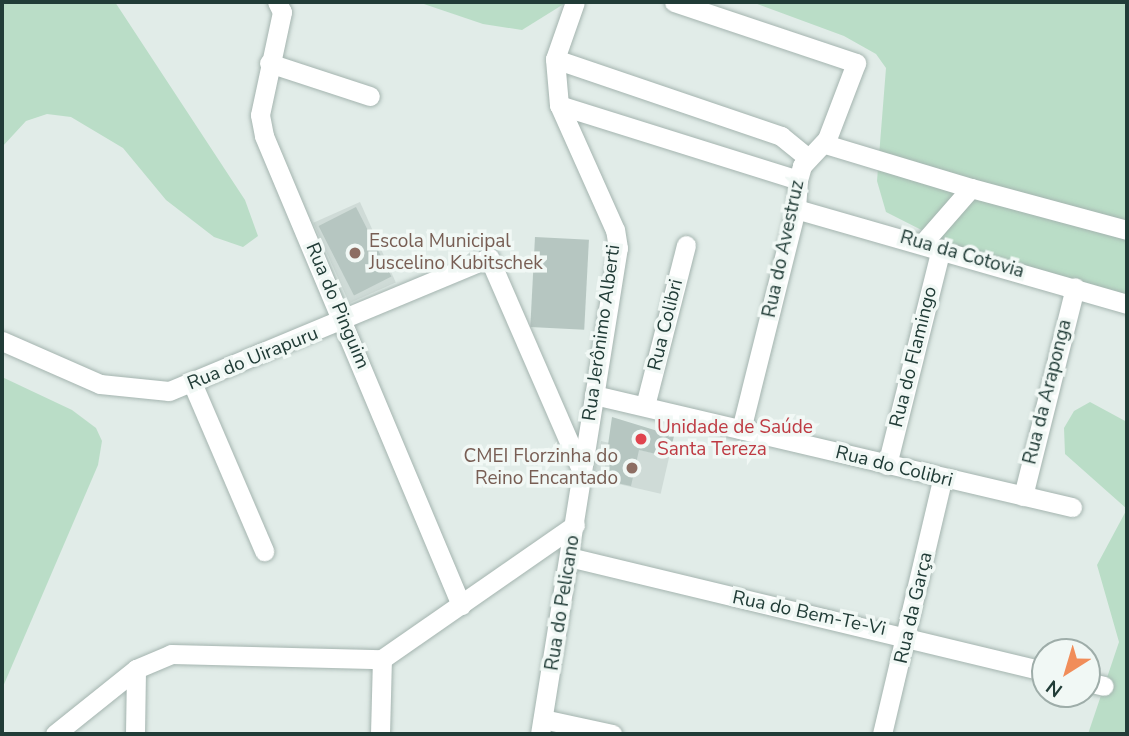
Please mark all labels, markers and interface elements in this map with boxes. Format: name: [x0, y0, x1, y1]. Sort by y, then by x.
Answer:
street label: Rua do Avestruz: [758, 178, 810, 320]
street label: Rua da Cotovia: [897, 226, 1027, 284]
place label: Escola Municipal Juscelino Kubitschek: [369, 231, 543, 275]
street label: Rua do Pinguim: [300, 240, 374, 372]
street label: Rua Jerônimo Alberti: [578, 243, 626, 423]
marker: Escola Municipal Juscelino Kubitschek: [347, 245, 363, 261]
street label: Rua Colibri: [644, 277, 688, 373]
street label: Rua do Flamingo: [886, 284, 942, 430]
street label: Rua da Araponga: [1019, 317, 1077, 467]
street label: Rua do Uirapuru: [184, 322, 322, 396]
place label: Unidade de Saúde Santa Tereza: [657, 417, 813, 461]
marker: Unidade de Saúde Santa Tereza: [631, 429, 651, 449]
street label: Rua do Colibri: [833, 441, 955, 493]
place label: CMEI Florzinha do Reino Encantado: [463, 446, 618, 490]
marker: CMEI Florzinha do Reino Encantado: [624, 460, 640, 476]
street label: Rua do Pelicano: [541, 534, 585, 672]
street label: Rua da Garça: [890, 550, 938, 666]
street label: Rua do Bem-Te-Vi: [730, 587, 888, 641]
north arrow: [1031, 638, 1101, 708]
text: N: [1041, 674, 1068, 703]

